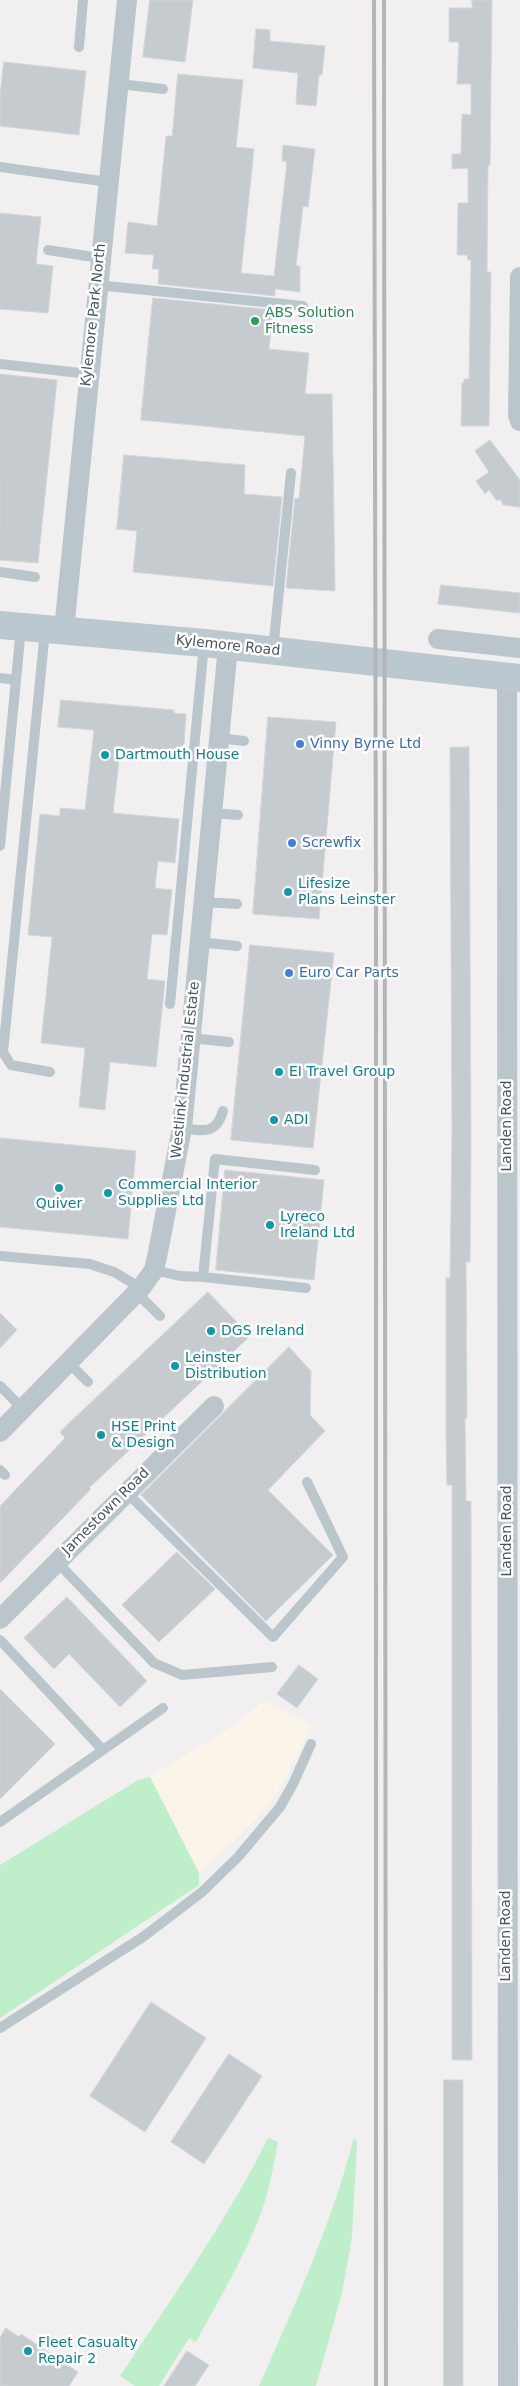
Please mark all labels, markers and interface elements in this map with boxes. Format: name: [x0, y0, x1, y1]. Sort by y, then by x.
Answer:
street label: Kylemore Park North: [78, 243, 110, 387]
place label: ABS Solution Fitness: [265, 305, 354, 338]
marker: ABS Solution Fitness: [249, 315, 261, 327]
street label: Kylemore Road: [175, 632, 281, 660]
place label: Vinny Byrne Ltd: [310, 736, 421, 752]
marker: Vinny Byrne Ltd: [294, 738, 306, 750]
place label: Dartmouth House: [115, 747, 239, 763]
marker: Dartmouth House: [99, 749, 111, 761]
place label: Screwfix: [302, 835, 361, 851]
marker: Screwfix: [286, 837, 298, 849]
place label: Lifesize Plans Leinster: [298, 876, 396, 909]
marker: Lifesize Plans Leinster: [282, 886, 294, 898]
place label: Euro Car Parts: [299, 965, 399, 981]
marker: Euro Car Parts: [283, 967, 295, 979]
street label: Westlink Industrial Estate: [168, 981, 204, 1159]
place label: EI Travel Group: [289, 1064, 395, 1080]
marker: EI Travel Group: [273, 1066, 285, 1078]
street label: Landen Road: [499, 1080, 515, 1172]
place label: ADI: [284, 1112, 308, 1128]
marker: ADI: [268, 1114, 280, 1126]
place label: Commercial Interior Supplies Ltd: [118, 1177, 257, 1210]
marker: Quiver: [53, 1182, 65, 1194]
marker: Commercial Interior Supplies Ltd: [102, 1187, 114, 1199]
place label: Quiver: [36, 1196, 82, 1212]
place label: Lyreco Ireland Ltd: [280, 1209, 355, 1242]
marker: Lyreco Ireland Ltd: [264, 1219, 276, 1231]
place label: DGS Ireland: [221, 1323, 304, 1339]
marker: DGS Ireland: [205, 1325, 217, 1337]
place label: Leinster Distribution: [185, 1350, 267, 1382]
marker: Leinster Distribution: [169, 1360, 181, 1372]
place label: HSE Print & Design: [111, 1419, 176, 1451]
marker: HSE Print & Design: [95, 1429, 107, 1441]
street label: Jamestown Road: [59, 1465, 153, 1559]
street label: Landen Road: [499, 1485, 515, 1577]
street label: Landen Road: [498, 1890, 514, 1982]
place label: Fleet Casualty Repair 2: [38, 2335, 138, 2368]
marker: Fleet Casualty Repair 2: [22, 2345, 34, 2357]

